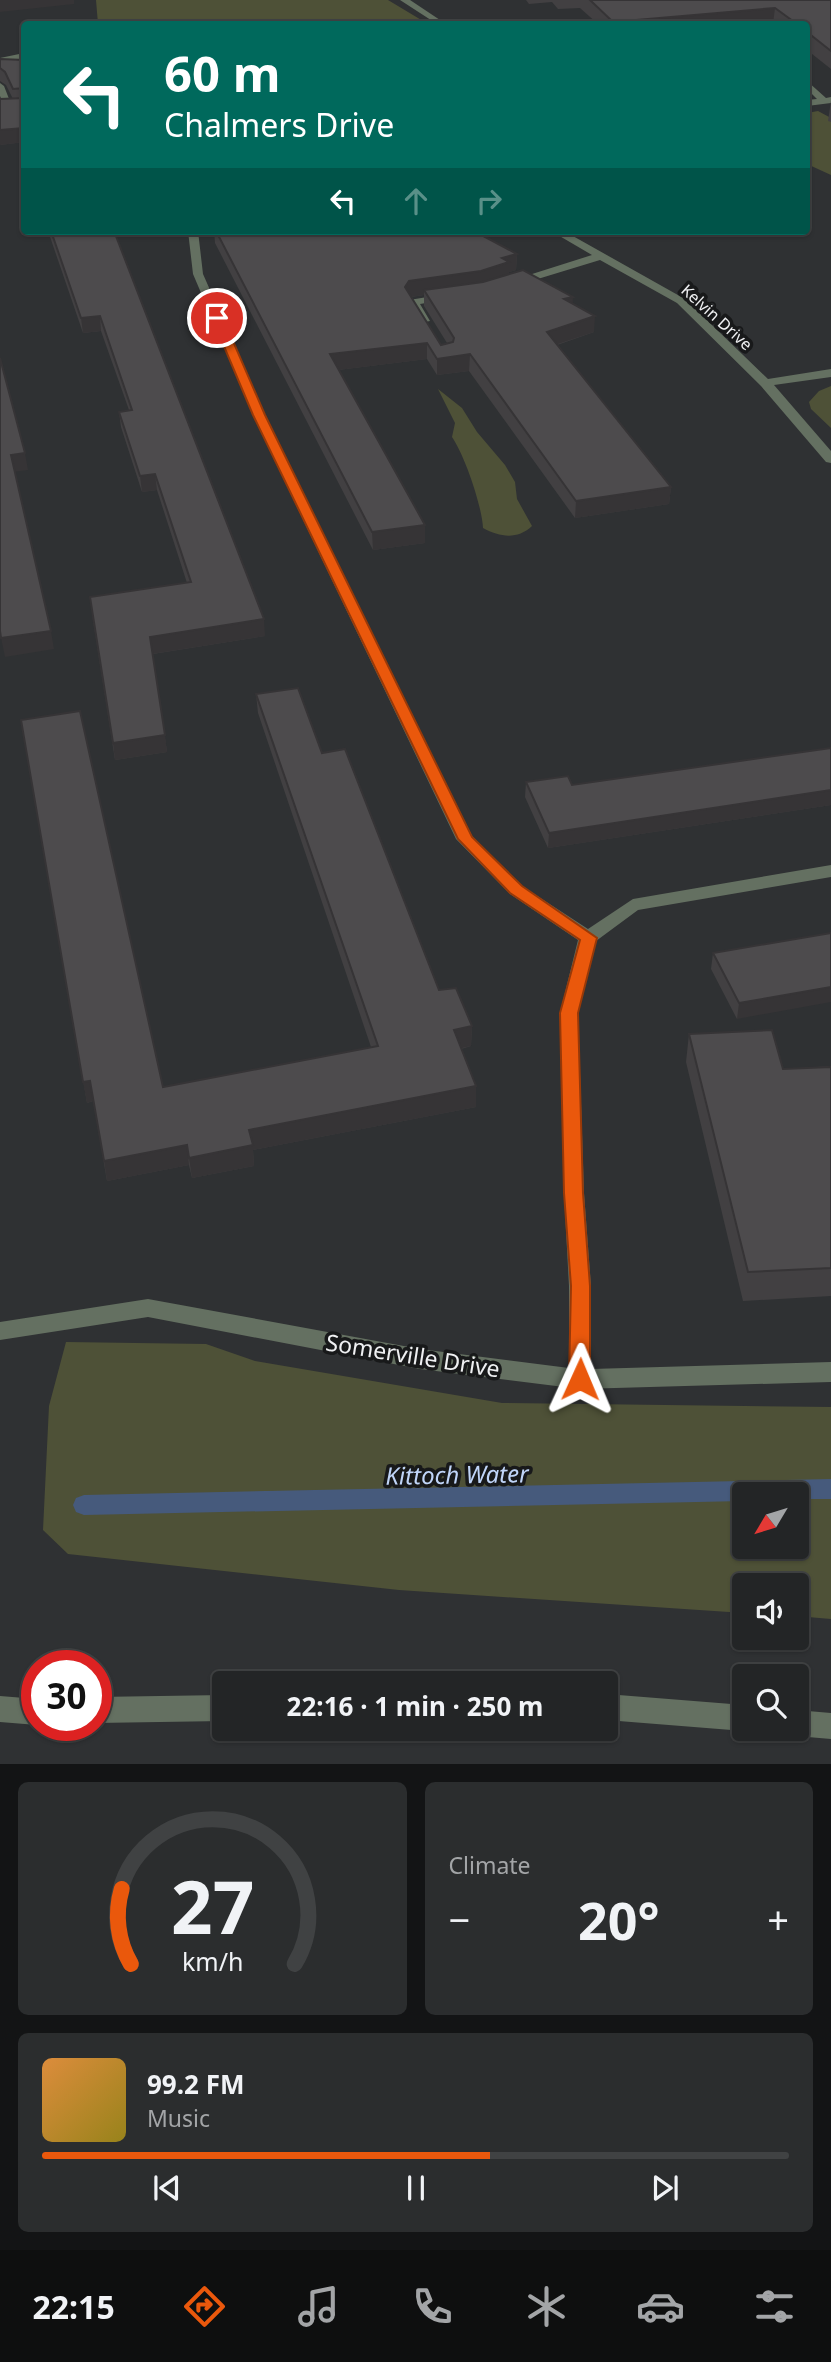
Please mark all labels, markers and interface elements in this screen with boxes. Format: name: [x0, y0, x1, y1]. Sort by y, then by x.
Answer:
text: 60 m: [164, 40, 281, 106]
icon: left: [49, 49, 140, 140]
text: Chalmers Drive: [164, 103, 394, 146]
icon: left: [324, 182, 362, 220]
icon: ahead: [397, 182, 435, 220]
icon: right: [470, 182, 508, 220]
street label: Kelvin Drive: [677, 279, 757, 355]
pin: [187, 288, 247, 348]
icon: arrive: [198, 299, 236, 337]
street label: Somerville Drive: [324, 1325, 502, 1385]
position arrow: [543, 1342, 617, 1416]
water label: Kittoch Water: [385, 1456, 530, 1492]
north arrow: [732, 1482, 808, 1559]
map controls: [732, 1482, 809, 1741]
button: sound: [732, 1573, 809, 1650]
speed limit sign: 30: [21, 1650, 112, 1741]
button: search: [732, 1664, 809, 1741]
text: 22:16 · 1 min · 250 m: [287, 1688, 543, 1724]
text: Climate: [449, 1849, 531, 1881]
text: 27: [171, 1857, 254, 1956]
text: 20°: [578, 1884, 660, 1955]
text: −: [449, 1893, 470, 1945]
text: +: [767, 1893, 789, 1945]
text: km/h: [181, 1944, 243, 1978]
text: 99.2 FM: [147, 2066, 244, 2102]
text: Music: [147, 2102, 210, 2134]
icon: previous: [148, 2169, 186, 2207]
icon: pause: [397, 2169, 435, 2207]
icon: next: [646, 2169, 684, 2207]
icon: directions: [180, 2282, 229, 2331]
icon: music: [294, 2282, 343, 2331]
icon: phone: [408, 2282, 457, 2331]
icon: climate: [522, 2282, 571, 2331]
icon: car: [636, 2282, 685, 2331]
icon: filters: [750, 2282, 799, 2331]
text: 22:15: [32, 2285, 115, 2328]

